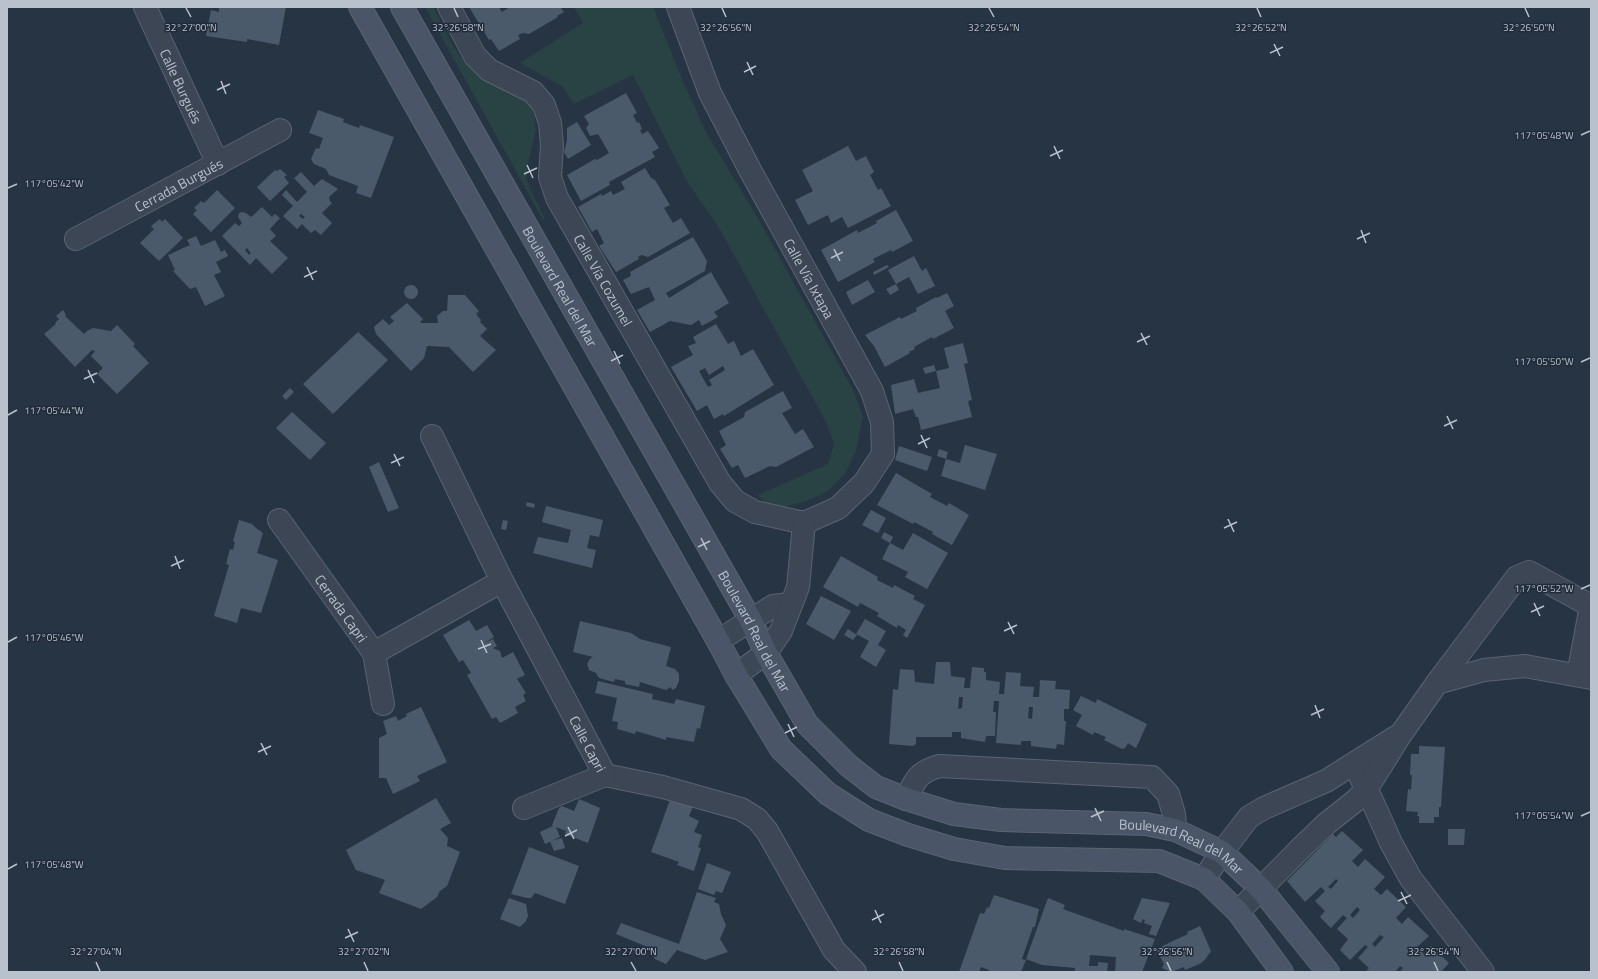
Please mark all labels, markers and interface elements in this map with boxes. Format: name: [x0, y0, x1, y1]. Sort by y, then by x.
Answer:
text: 32°27'00"N: [165, 20, 217, 35]
text: 32°26'58"N: [432, 20, 484, 35]
text: 32°26'56"N: [700, 20, 752, 35]
text: 32°26'54"N: [968, 20, 1020, 35]
text: 32°26'52"N: [1235, 20, 1287, 35]
text: 32°26'50"N: [1503, 20, 1555, 35]
street label: Calle Burgués: [155, 45, 208, 127]
text: 117°05'48"W: [1514, 128, 1574, 143]
street label: Cerrada Burgués: [130, 152, 226, 217]
text: 117°05'42"W: [24, 176, 84, 191]
street label: Boulevard Real del Mar: [518, 222, 603, 350]
street label: Calle Vía Cozumel: [569, 230, 639, 330]
street label: Calle Vía Ixtapa: [779, 234, 840, 322]
text: 117°05'50"W: [1514, 354, 1574, 369]
text: 117°05'44"W: [24, 403, 84, 418]
street label: Boulevard Real del Mar: [714, 566, 797, 696]
street label: Cerrada Capri: [310, 570, 373, 646]
text: 117°05'52"W: [1514, 581, 1574, 596]
text: 117°05'46"W: [24, 630, 84, 645]
street label: Calle Capri: [565, 712, 612, 775]
text: 117°05'54"W: [1514, 808, 1574, 823]
street label: Boulevard Real del Mar: [1119, 813, 1249, 878]
text: 117°05'48"W: [24, 857, 84, 872]
text: 32°27'04"N: [70, 944, 122, 959]
text: 32°27'02"N: [338, 944, 390, 959]
text: 32°27'00"N: [605, 944, 657, 959]
text: 32°26'58"N: [873, 944, 925, 959]
text: 32°26'56"N: [1141, 944, 1193, 959]
text: 32°26'54"N: [1408, 944, 1460, 959]

